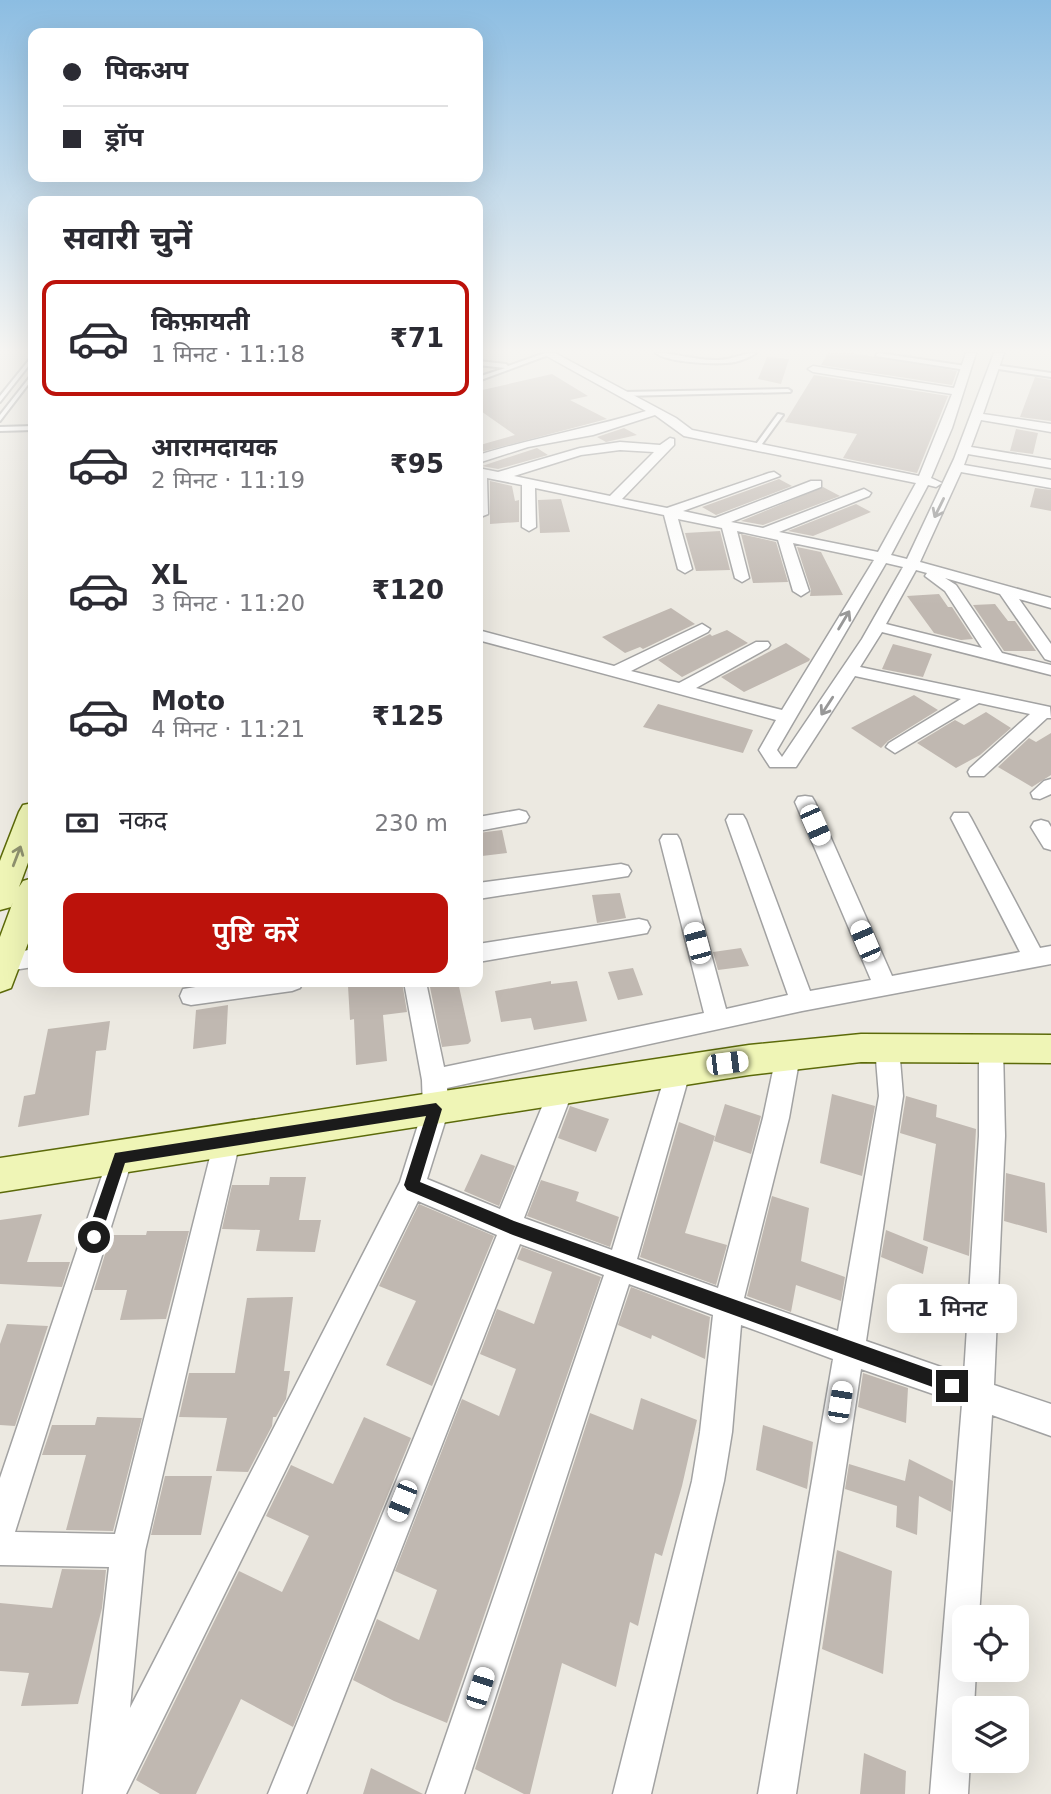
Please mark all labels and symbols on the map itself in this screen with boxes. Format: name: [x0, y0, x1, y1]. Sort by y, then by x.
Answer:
one-way arrow: [932, 497, 945, 518]
one-way arrow: [837, 610, 851, 630]
one-way arrow: [819, 696, 834, 715]
car: [797, 802, 834, 848]
one-way arrow: [11, 845, 24, 867]
car: [848, 918, 883, 964]
car: [682, 920, 713, 966]
car: [705, 1050, 750, 1076]
route start: [78, 1221, 110, 1253]
callout: 1 मिनट: [887, 1284, 1017, 1334]
route end: [936, 1370, 968, 1402]
car: [827, 1380, 854, 1424]
car: [385, 1478, 420, 1524]
car: [464, 1665, 497, 1711]

